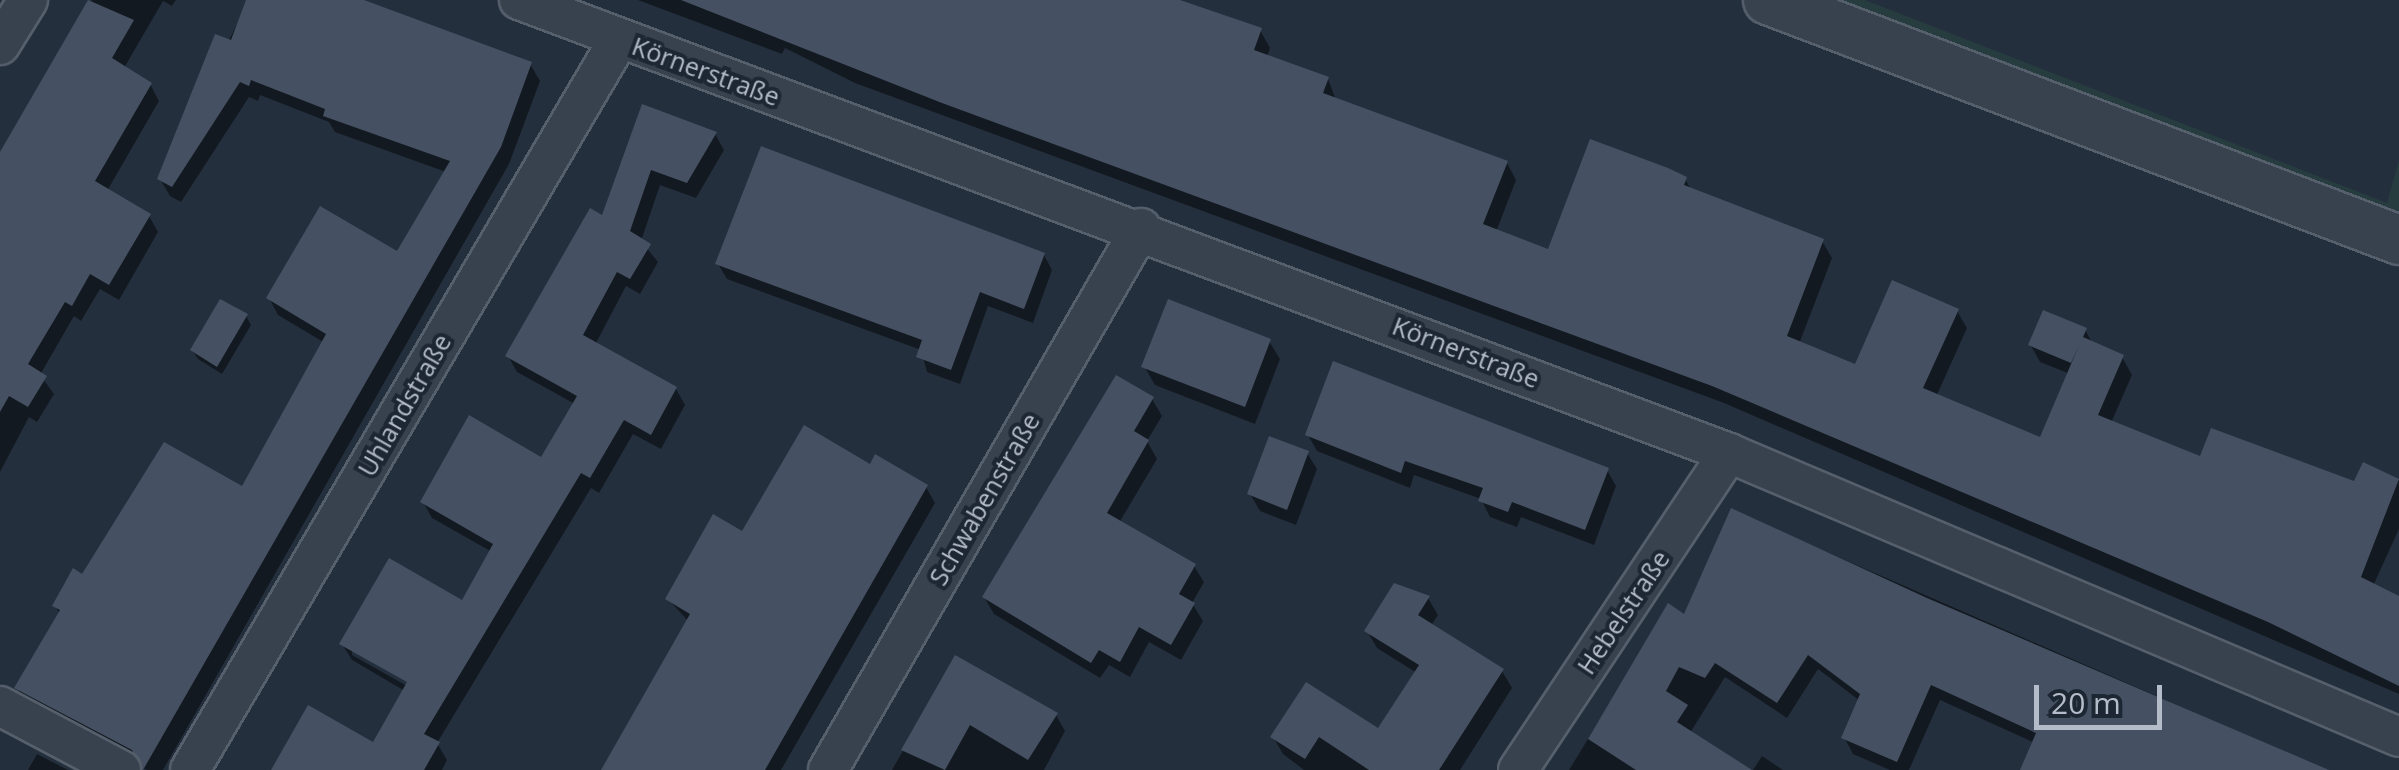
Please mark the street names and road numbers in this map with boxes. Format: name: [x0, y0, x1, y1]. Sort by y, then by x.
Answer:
street label: Körnerstraße: [628, 30, 784, 112]
street label: Körnerstraße: [1388, 310, 1544, 394]
street label: Uhlandstraße: [351, 329, 457, 481]
street label: Schwabenstraße: [923, 408, 1045, 590]
street label: Hebelstraße: [1571, 544, 1675, 680]

